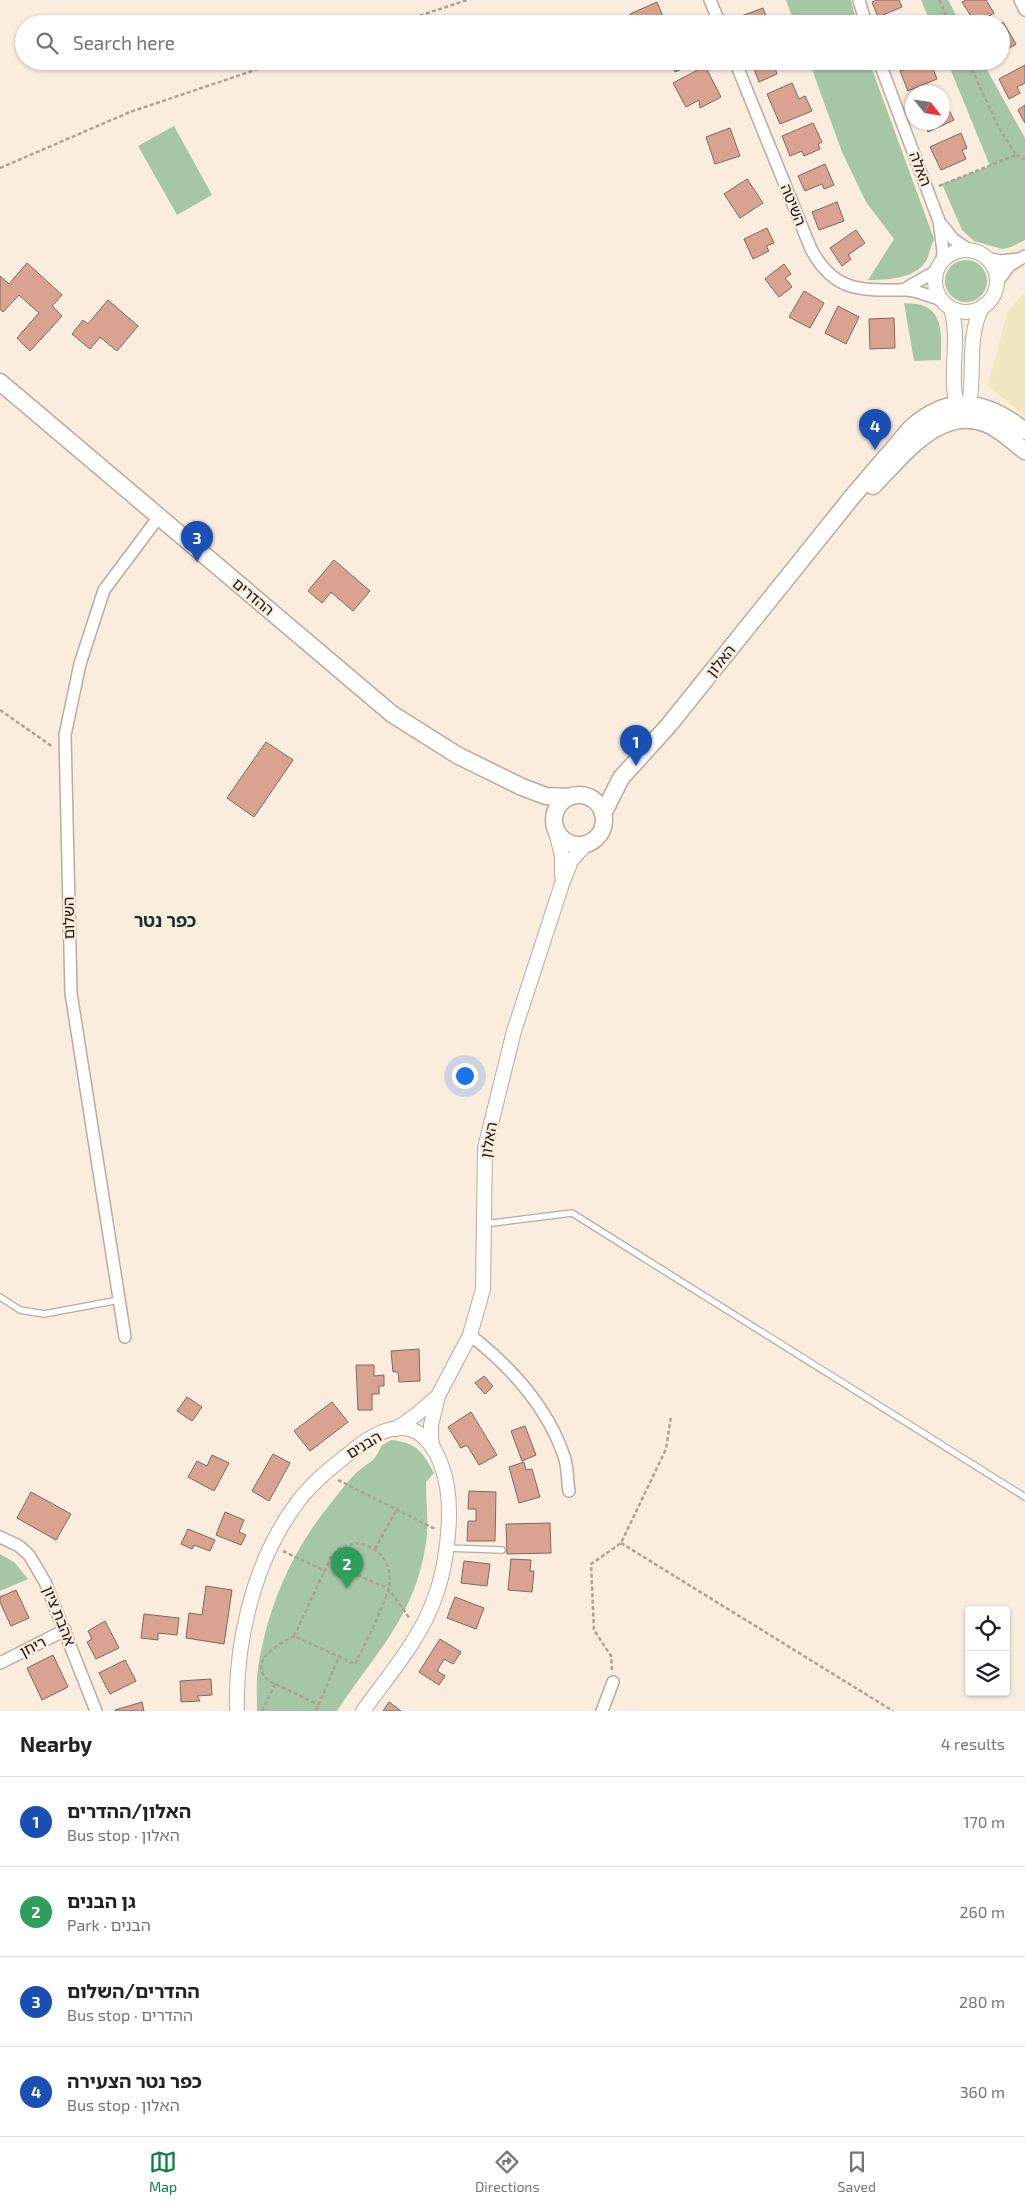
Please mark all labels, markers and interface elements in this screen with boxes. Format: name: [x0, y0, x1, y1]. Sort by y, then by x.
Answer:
search box: [15, 15, 1010, 70]
icon: search: [33, 29, 61, 57]
text: Search here: [73, 31, 175, 54]
north arrow: [905, 85, 950, 130]
street label: האלה: [906, 149, 936, 189]
street label: השיטה: [777, 181, 810, 228]
pin: 4: [859, 409, 891, 450]
pin: 3: [181, 521, 213, 562]
street label: ההדרים: [229, 574, 278, 619]
street label: האלון: [702, 641, 739, 680]
pin: 1: [620, 725, 652, 766]
street label: השלום: [59, 896, 77, 940]
district label: כפר נטר: [134, 909, 196, 931]
your location: [452, 1063, 478, 1089]
street label: האלון: [476, 1120, 500, 1159]
street label: הבנים: [343, 1427, 384, 1462]
pin: 2: [331, 1547, 363, 1588]
street label: אהבת ציון: [40, 1583, 80, 1648]
map controls: [965, 1606, 1010, 1696]
button: locate: [965, 1606, 1010, 1651]
street label: ריחן: [16, 1632, 49, 1660]
button: layers: [965, 1651, 1010, 1696]
text: Nearby: [20, 1731, 92, 1756]
text: 4 results: [941, 1734, 1005, 1753]
text: האלון/ההדרים: [67, 1799, 191, 1822]
text: 1: [33, 1812, 39, 1831]
text: 170 m: [963, 1812, 1005, 1831]
text: Bus stop · האלון: [67, 1825, 180, 1844]
text: גן הבנים: [67, 1889, 136, 1912]
text: 2: [31, 1902, 41, 1921]
text: 260 m: [960, 1902, 1005, 1921]
text: Park · הבנים: [67, 1915, 151, 1934]
text: ההדרים/השלום: [67, 1979, 200, 2002]
text: 3: [31, 1992, 41, 2011]
text: 280 m: [959, 1992, 1005, 2011]
text: Bus stop · ההדרים: [67, 2005, 193, 2024]
text: כפר נטר הצעירה: [67, 2069, 202, 2092]
text: 4: [31, 2082, 41, 2101]
text: 360 m: [960, 2082, 1005, 2101]
text: Bus stop · האלון: [67, 2095, 180, 2114]
tab: Map: [149, 2148, 177, 2195]
tab: Directions: [475, 2148, 540, 2195]
tab: Saved: [838, 2148, 876, 2195]

